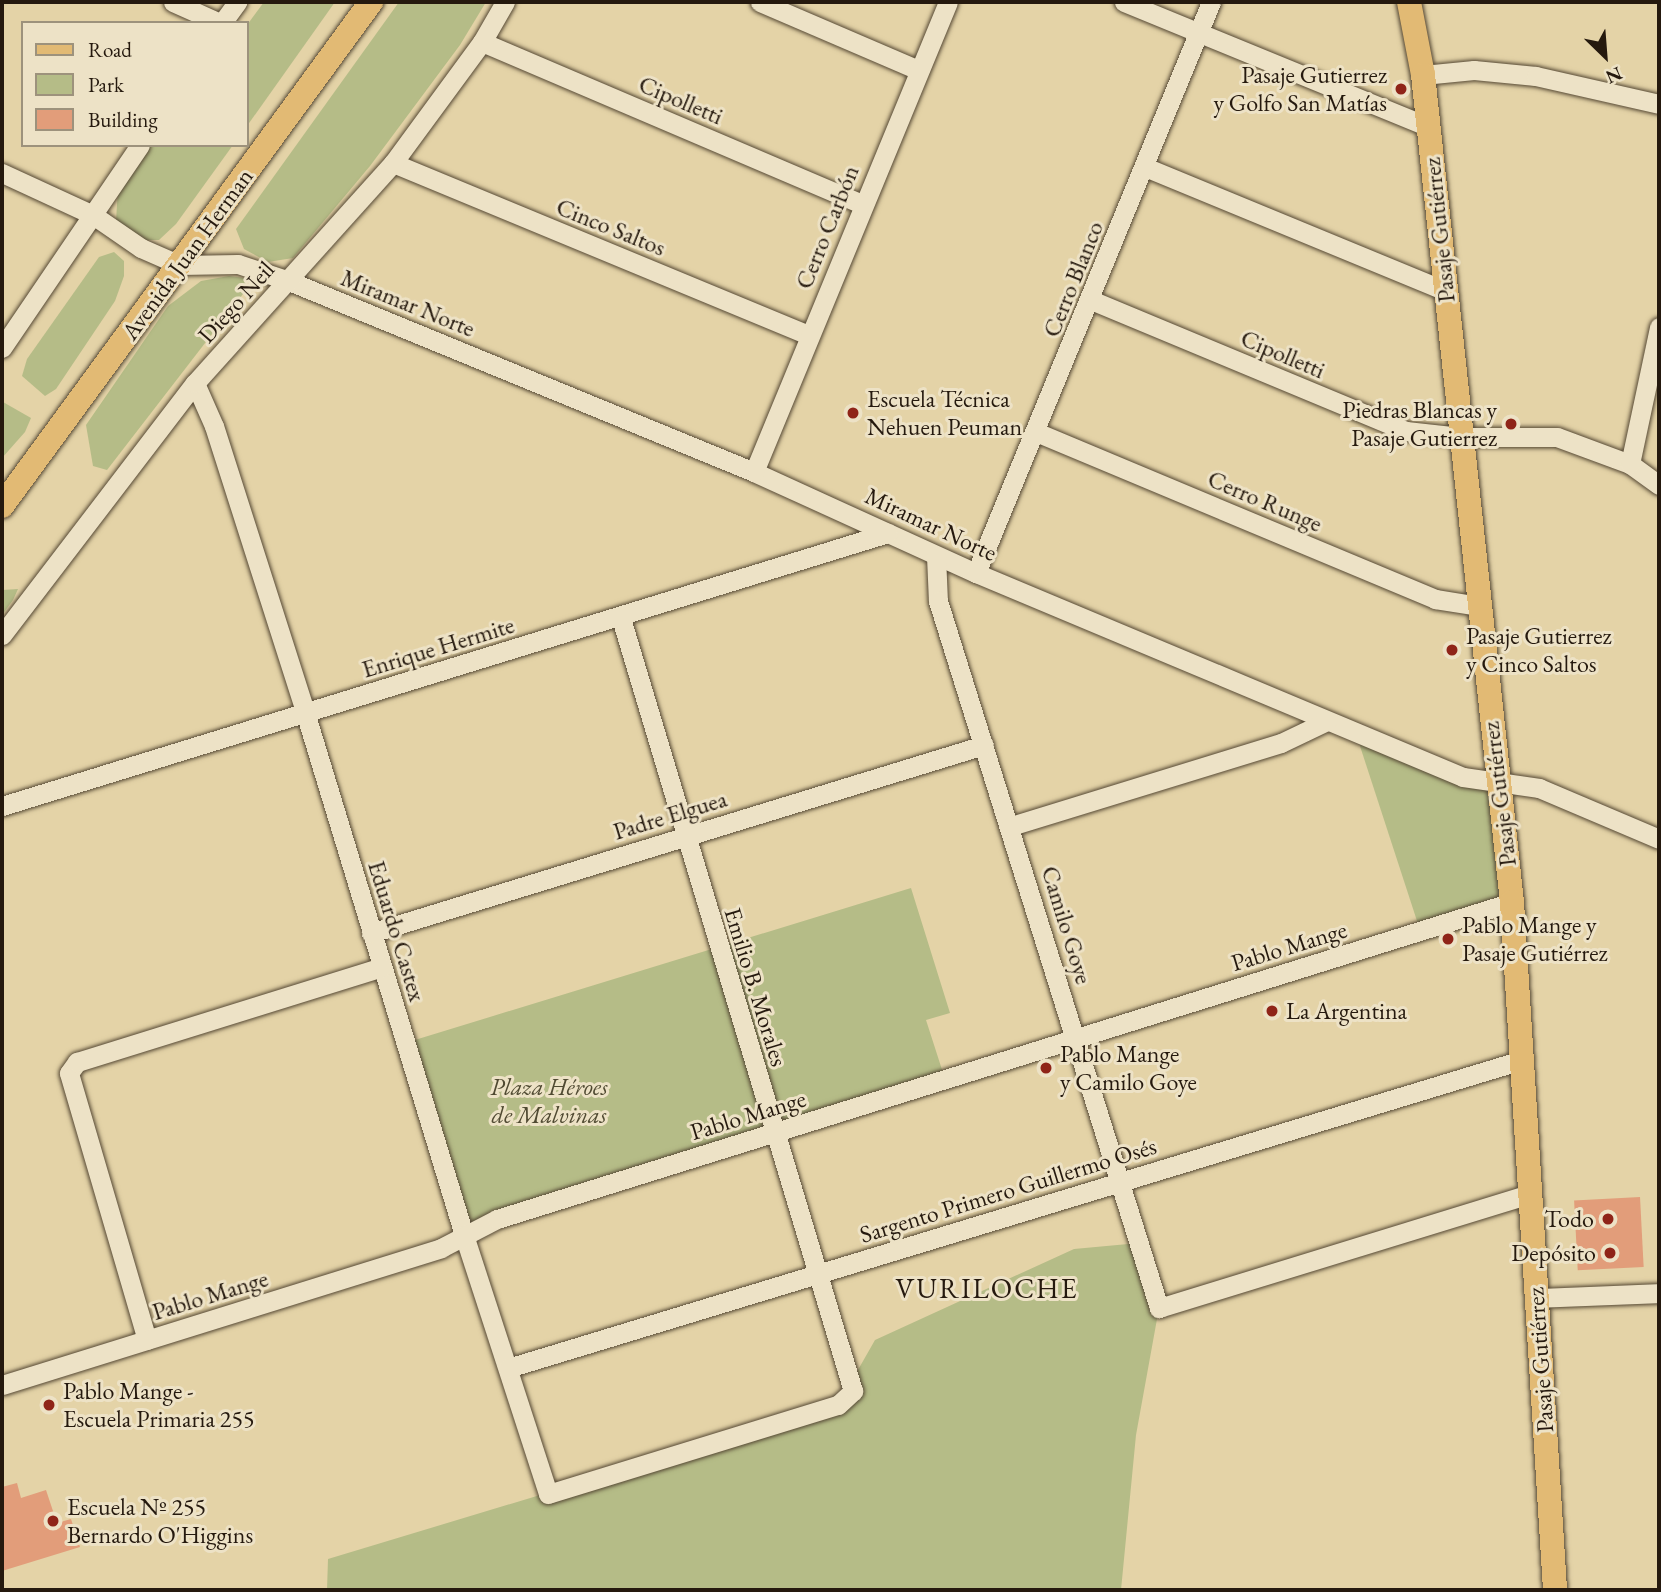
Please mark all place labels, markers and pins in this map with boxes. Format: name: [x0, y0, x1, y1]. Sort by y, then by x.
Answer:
place label: Pasaje Gutierrez y Golfo San Matías: [1214, 61, 1387, 117]
marker: Pasaje Gutierrez y Golfo San Matías: [1393, 81, 1409, 97]
place label: Escuela Técnica Nehuen Peuman: [867, 385, 1022, 441]
place label: Piedras Blancas y Pasaje Gutierrez: [1342, 396, 1497, 452]
marker: Escuela Técnica Nehuen Peuman: [845, 405, 861, 421]
marker: Piedras Blancas y Pasaje Gutierrez: [1503, 416, 1519, 432]
place label: Pasaje Gutierrez y Cinco Saltos: [1466, 622, 1612, 678]
marker: Pasaje Gutierrez y Cinco Saltos: [1444, 642, 1460, 658]
place label: Pablo Mange y Pasaje Gutiérrez: [1462, 911, 1608, 967]
marker: Pablo Mange y Pasaje Gutiérrez: [1440, 931, 1456, 947]
place label: La Argentina: [1286, 997, 1407, 1025]
marker: La Argentina: [1264, 1003, 1280, 1019]
place label: Pablo Mange y Camilo Goye: [1060, 1040, 1197, 1096]
marker: Pablo Mange y Camilo Goye: [1038, 1060, 1054, 1076]
place label: Todo: [1545, 1205, 1594, 1233]
marker: Todo: [1600, 1211, 1616, 1227]
place label: Depósito: [1511, 1239, 1596, 1267]
marker: Depósito: [1602, 1245, 1618, 1261]
place label: Pablo Mange - Escuela Primaria 255: [63, 1377, 254, 1433]
marker: Pablo Mange - Escuela Primaria 255: [41, 1397, 57, 1413]
place label: Escuela Nº 255 Bernardo O'Higgins: [67, 1493, 253, 1549]
marker: Escuela Nº 255 Bernardo O'Higgins: [45, 1513, 61, 1529]

